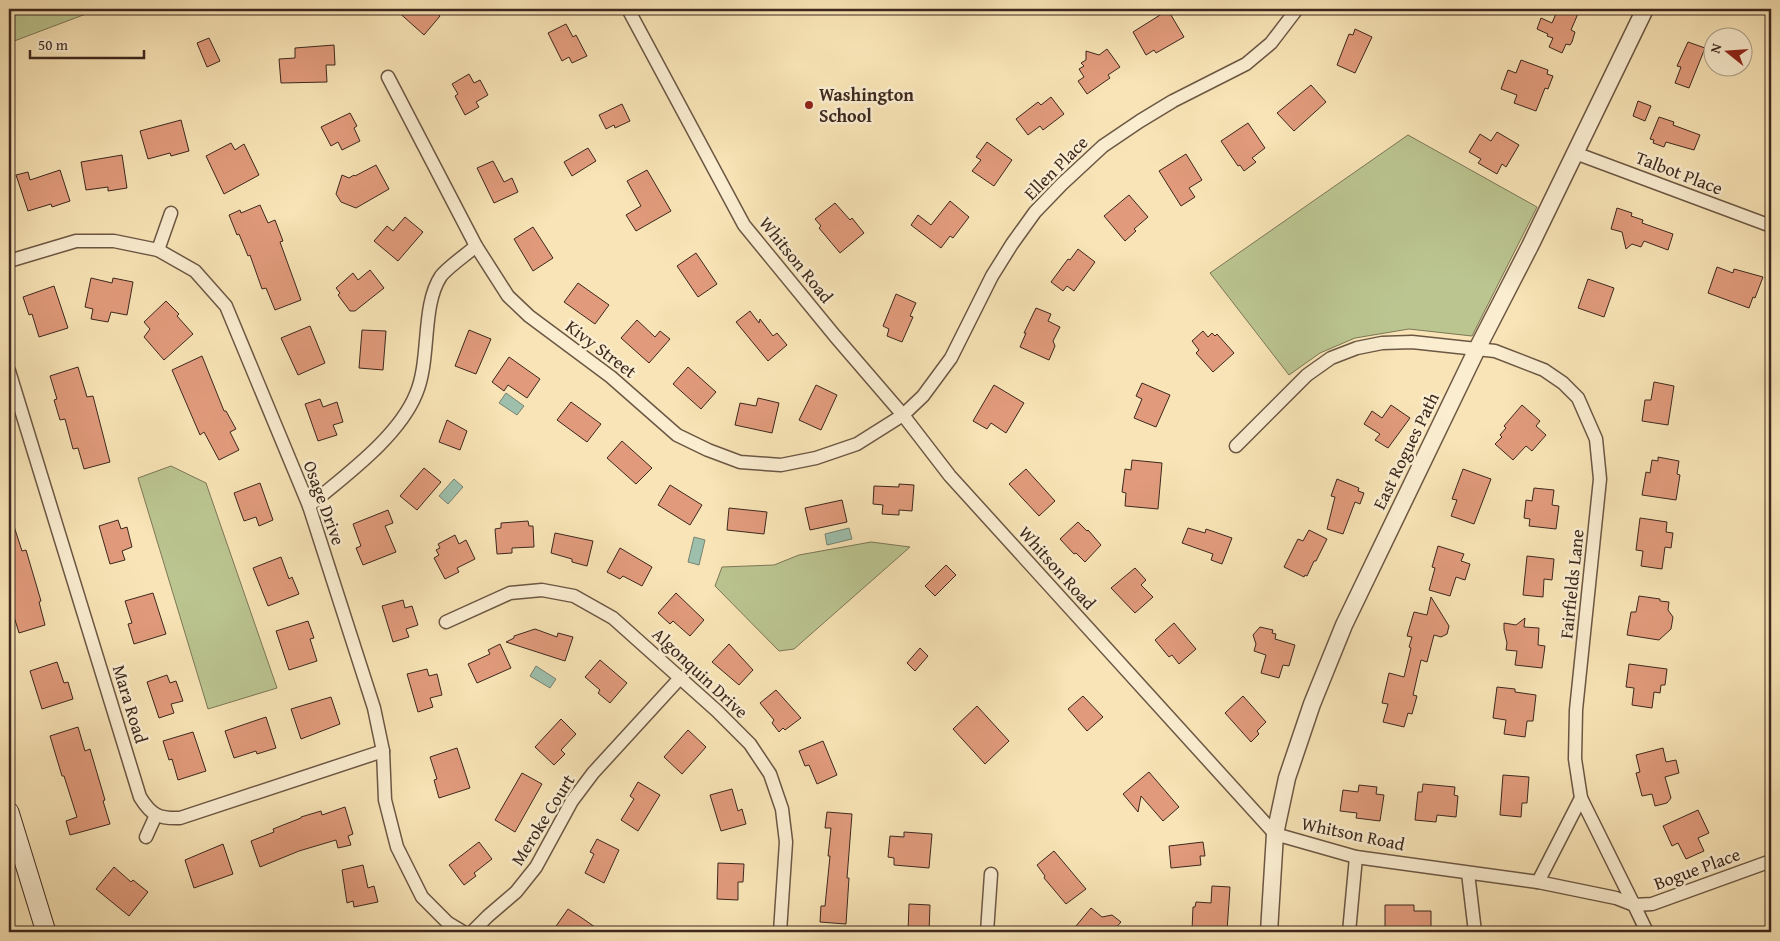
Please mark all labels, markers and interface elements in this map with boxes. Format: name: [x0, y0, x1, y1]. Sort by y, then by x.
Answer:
scale bar: [30, 28, 144, 60]
north arrow: [1702, 28, 1752, 78]
text: 50 m: [38, 34, 69, 55]
text: N: [1705, 40, 1727, 56]
place label: Washington School: [819, 81, 914, 129]
marker: Washington School: [803, 99, 815, 111]
street label: Ellen Place: [1017, 129, 1094, 206]
street label: Talbot Place: [1632, 144, 1727, 202]
street label: Whitson Road: [753, 210, 840, 309]
street label: Kivy Street: [560, 313, 643, 385]
street label: East Rogues Path: [1365, 388, 1446, 514]
street label: Osage Drive: [297, 457, 352, 549]
street label: Whitson Road: [1012, 520, 1103, 616]
street label: Fairfields Lane: [1552, 528, 1591, 640]
street label: Algonquin Drive: [646, 621, 755, 724]
street label: Mara Road: [106, 661, 155, 747]
street label: Meroke Court: [504, 768, 582, 871]
street label: Whitson Road: [1299, 809, 1408, 858]
street label: Bogue Place: [1650, 840, 1744, 897]

